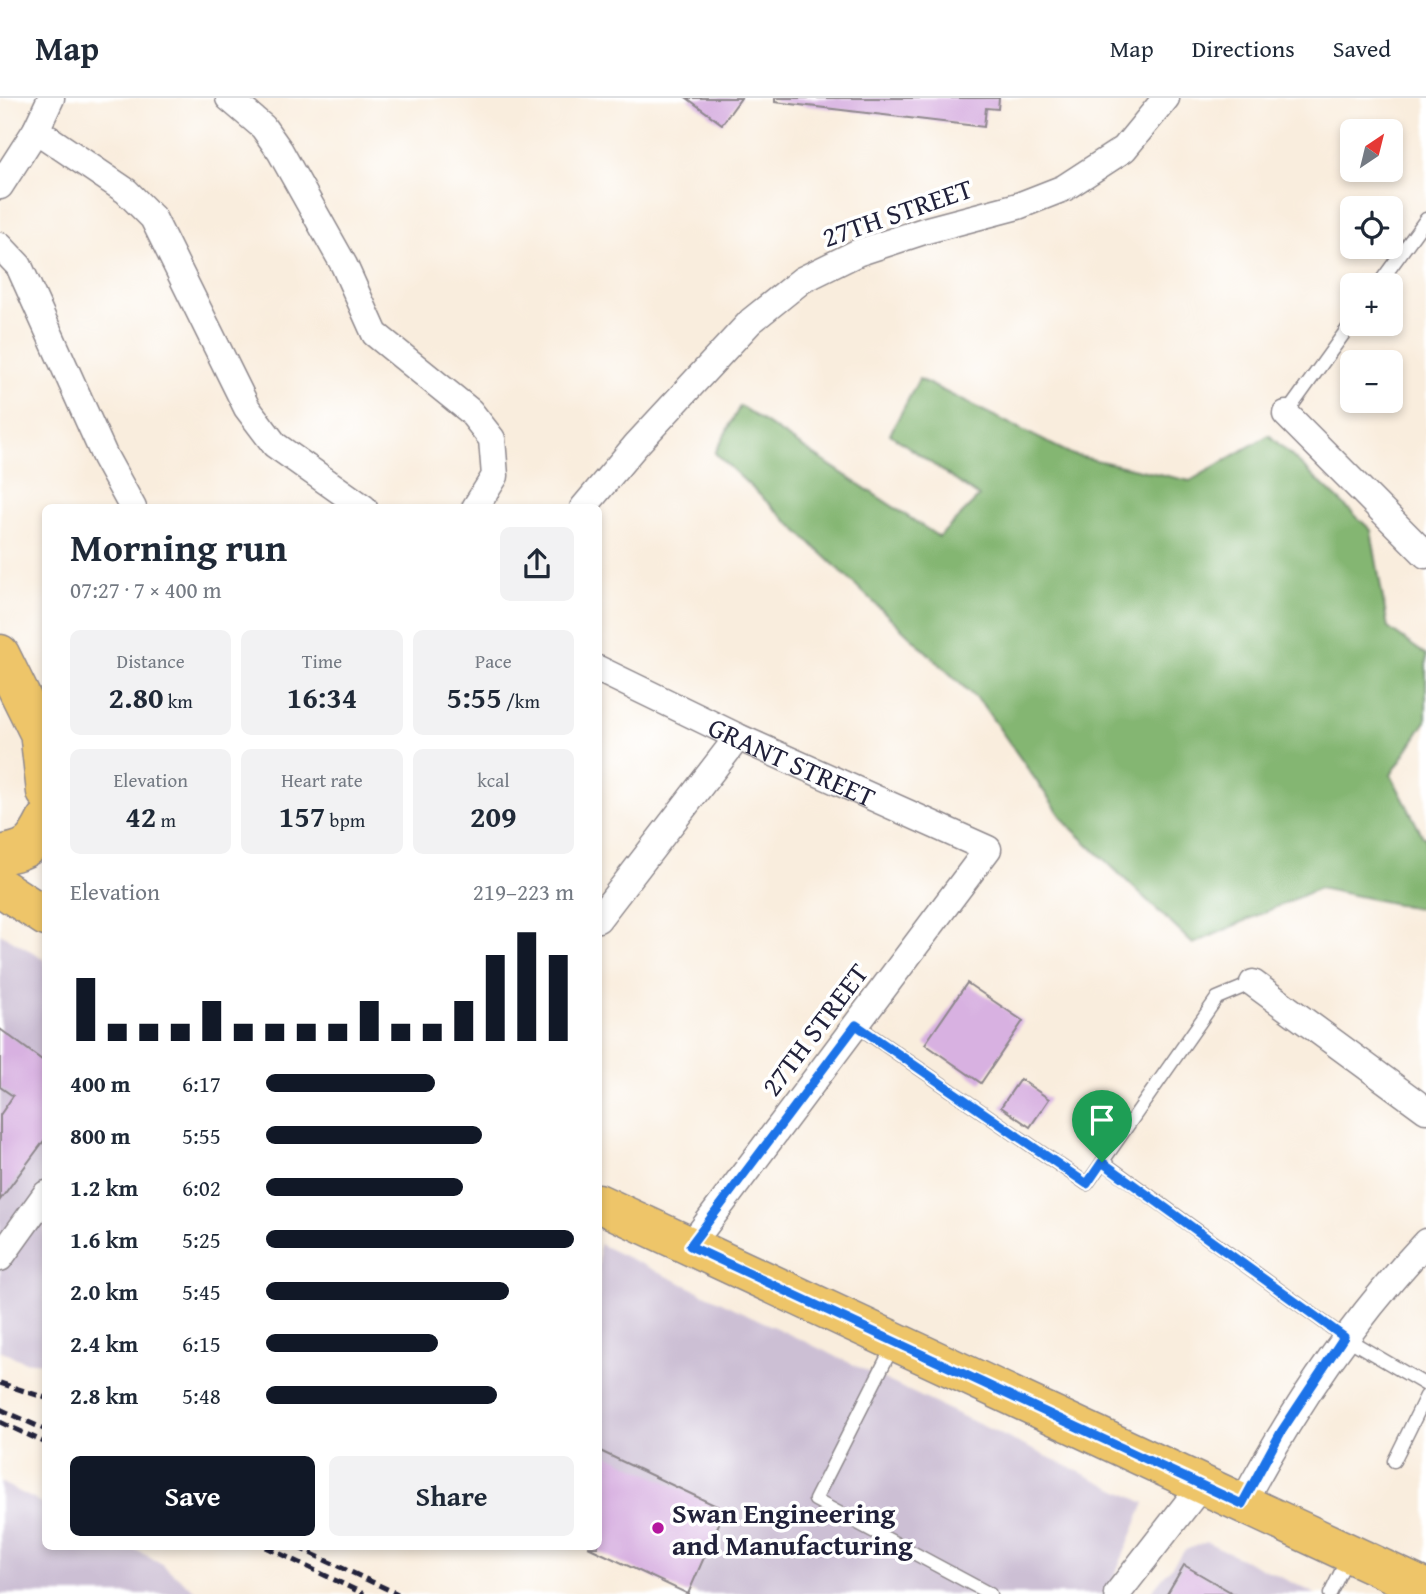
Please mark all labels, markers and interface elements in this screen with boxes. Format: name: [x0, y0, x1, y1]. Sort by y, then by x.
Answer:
text: Map: [35, 24, 99, 72]
text: Map: [1110, 31, 1154, 66]
text: Directions: [1192, 31, 1295, 66]
text: Saved: [1333, 31, 1391, 66]
north arrow: [1340, 119, 1404, 182]
map controls: [1340, 119, 1403, 413]
street label: 27TH STREET: [816, 167, 978, 257]
button: locate: [1340, 196, 1403, 259]
button: +: [1340, 273, 1403, 336]
button: −: [1340, 350, 1403, 413]
text: Morning run: [70, 519, 287, 575]
button: share: [500, 527, 574, 601]
text: 07:27 · 7 × 400 m: [70, 573, 222, 606]
text: Distance: [117, 647, 185, 675]
text: Time: [302, 647, 342, 675]
text: Pace: [475, 647, 512, 675]
text: 2.80: [108, 675, 164, 719]
text: 16:34: [287, 675, 357, 719]
text: 5:55: [447, 675, 502, 719]
text: km: [164, 687, 193, 715]
text: /km: [502, 687, 540, 715]
street label: GRANT STREET: [702, 705, 883, 817]
text: Elevation: [113, 766, 188, 794]
text: Heart rate: [281, 766, 363, 794]
text: kcal: [477, 766, 510, 794]
text: 42: [125, 794, 156, 838]
text: 157: [279, 794, 325, 838]
text: 209: [470, 794, 517, 838]
text: m: [156, 806, 176, 834]
text: bpm: [325, 806, 365, 834]
text: Elevation: [70, 875, 160, 908]
text: 219–223 m: [473, 875, 574, 908]
street label: 27TH STREET: [750, 954, 878, 1104]
text: 400 m: [70, 1067, 131, 1100]
text: 6:17: [182, 1067, 221, 1100]
pin: [1072, 1090, 1132, 1162]
icon: arrive: [1083, 1101, 1121, 1139]
text: 800 m: [70, 1119, 131, 1152]
text: 5:55: [182, 1119, 221, 1152]
text: 1.2 km: [70, 1171, 138, 1204]
text: 6:02: [182, 1171, 221, 1204]
text: 1.6 km: [70, 1223, 138, 1256]
text: 5:25: [182, 1223, 221, 1256]
text: 2.0 km: [70, 1275, 138, 1308]
text: 5:45: [182, 1275, 221, 1308]
text: 2.4 km: [70, 1327, 138, 1360]
text: 6:15: [182, 1327, 221, 1360]
text: 2.8 km: [70, 1379, 138, 1412]
text: 5:48: [182, 1379, 221, 1412]
button: Save: [70, 1456, 315, 1536]
button: Share: [329, 1456, 574, 1536]
place label: Swan Engineering and Manufacturing: [672, 1492, 913, 1565]
marker: Swan Engineering and Manufacturing: [650, 1520, 666, 1536]

